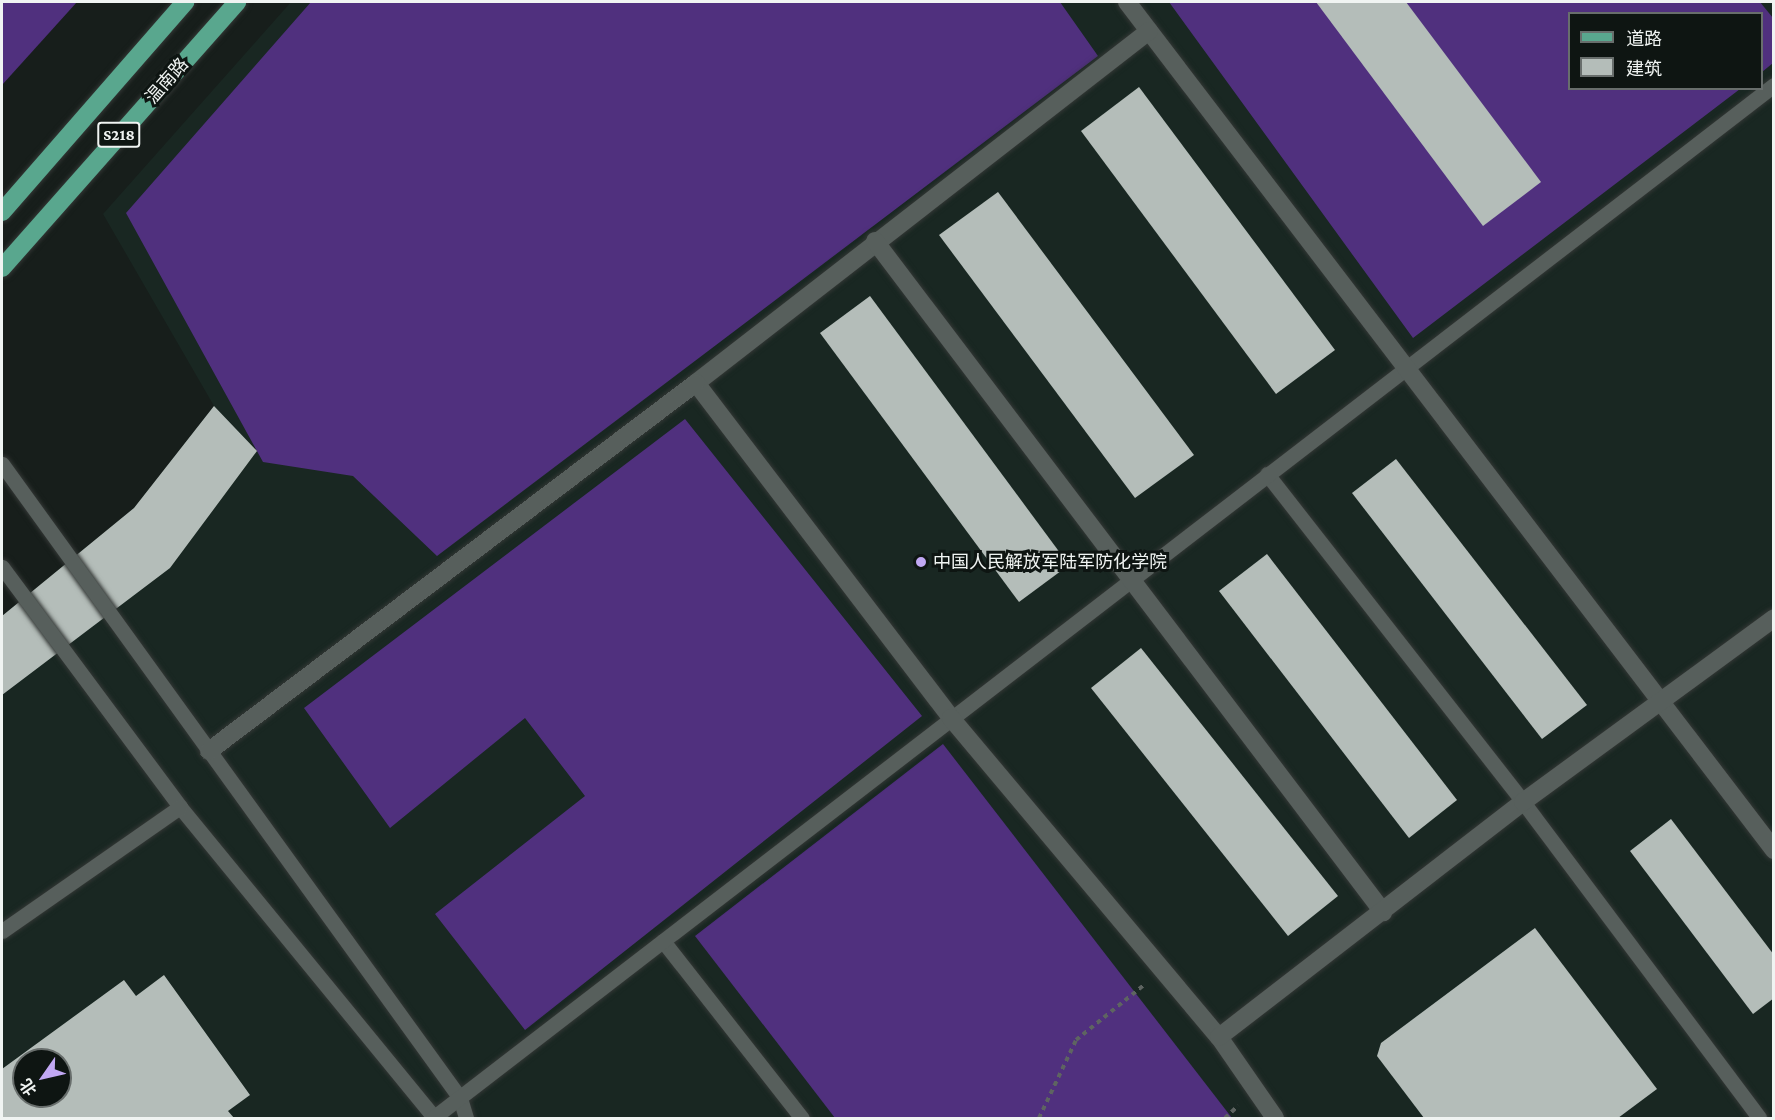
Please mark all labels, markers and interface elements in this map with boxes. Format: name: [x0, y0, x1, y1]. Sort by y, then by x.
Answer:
legend: [1568, 12, 1763, 90]
text: 道路: [1626, 29, 1662, 49]
street label: 温南路: [141, 54, 193, 108]
text: 建筑: [1626, 59, 1662, 79]
road number: S218: [96, 122, 142, 148]
place label: 中国人民解放军陆军防化学院: [933, 551, 1167, 573]
marker: 中国人民解放军陆军防化学院: [914, 555, 928, 569]
north arrow: [12, 1048, 72, 1108]
text: 北: [17, 1076, 40, 1099]

